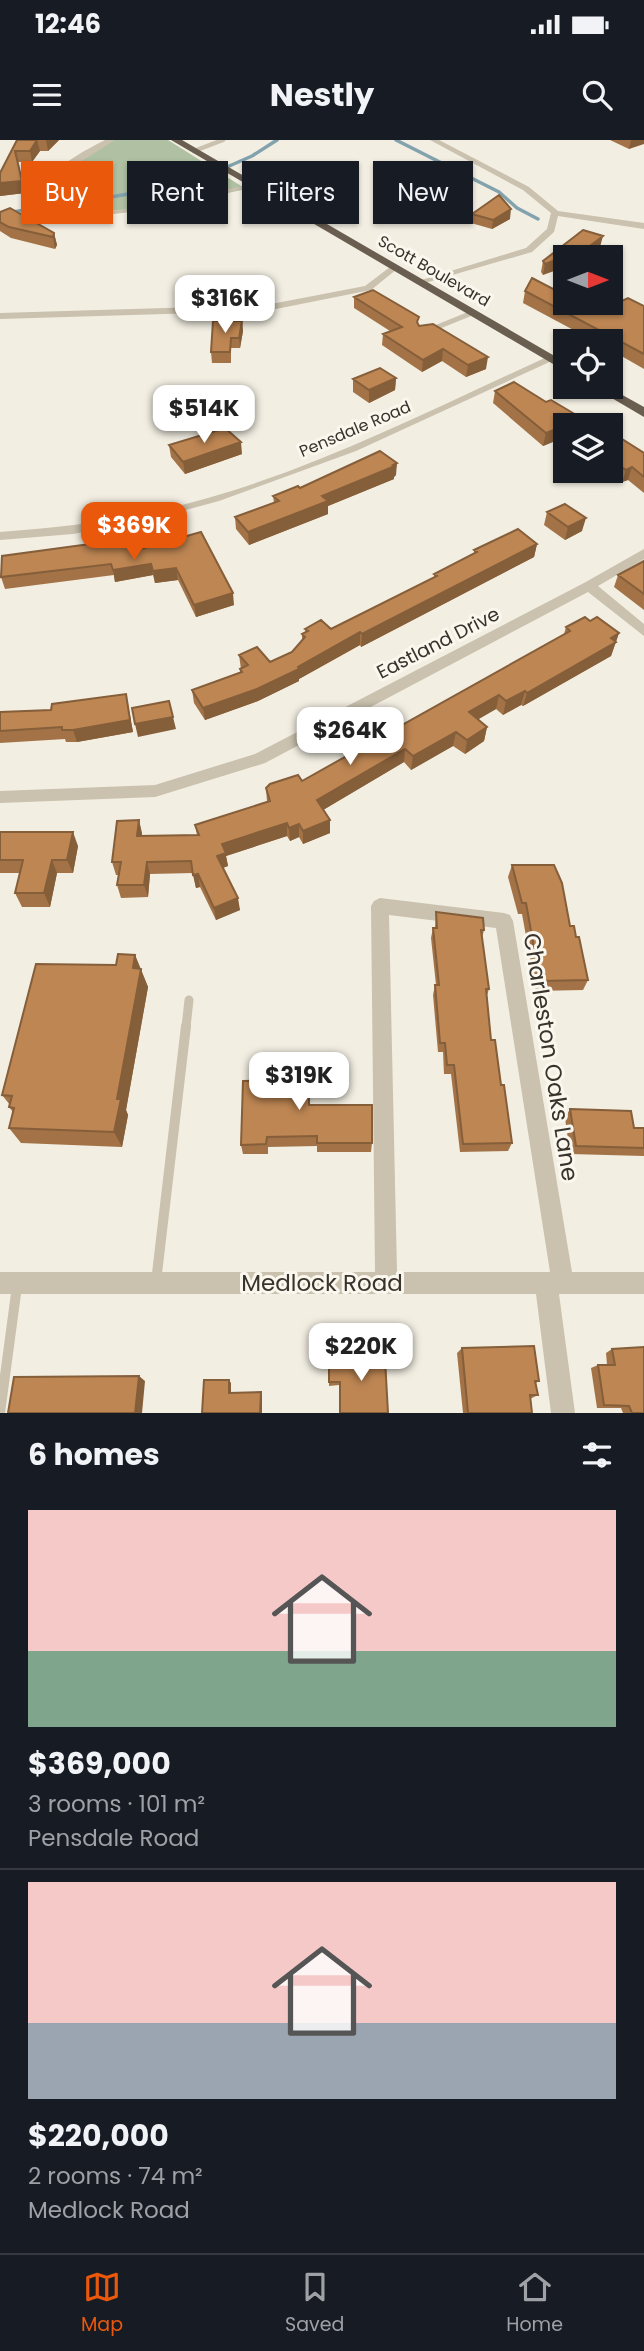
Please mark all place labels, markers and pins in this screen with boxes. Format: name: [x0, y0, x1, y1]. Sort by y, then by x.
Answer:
pin: $316K: [176, 276, 274, 335]
pin: $514K: [155, 386, 253, 445]
pin: $369K: [85, 502, 183, 562]
pin: $264K: [301, 708, 399, 767]
pin: $319K: [250, 1052, 348, 1112]
pin: $220K: [312, 1324, 410, 1383]

